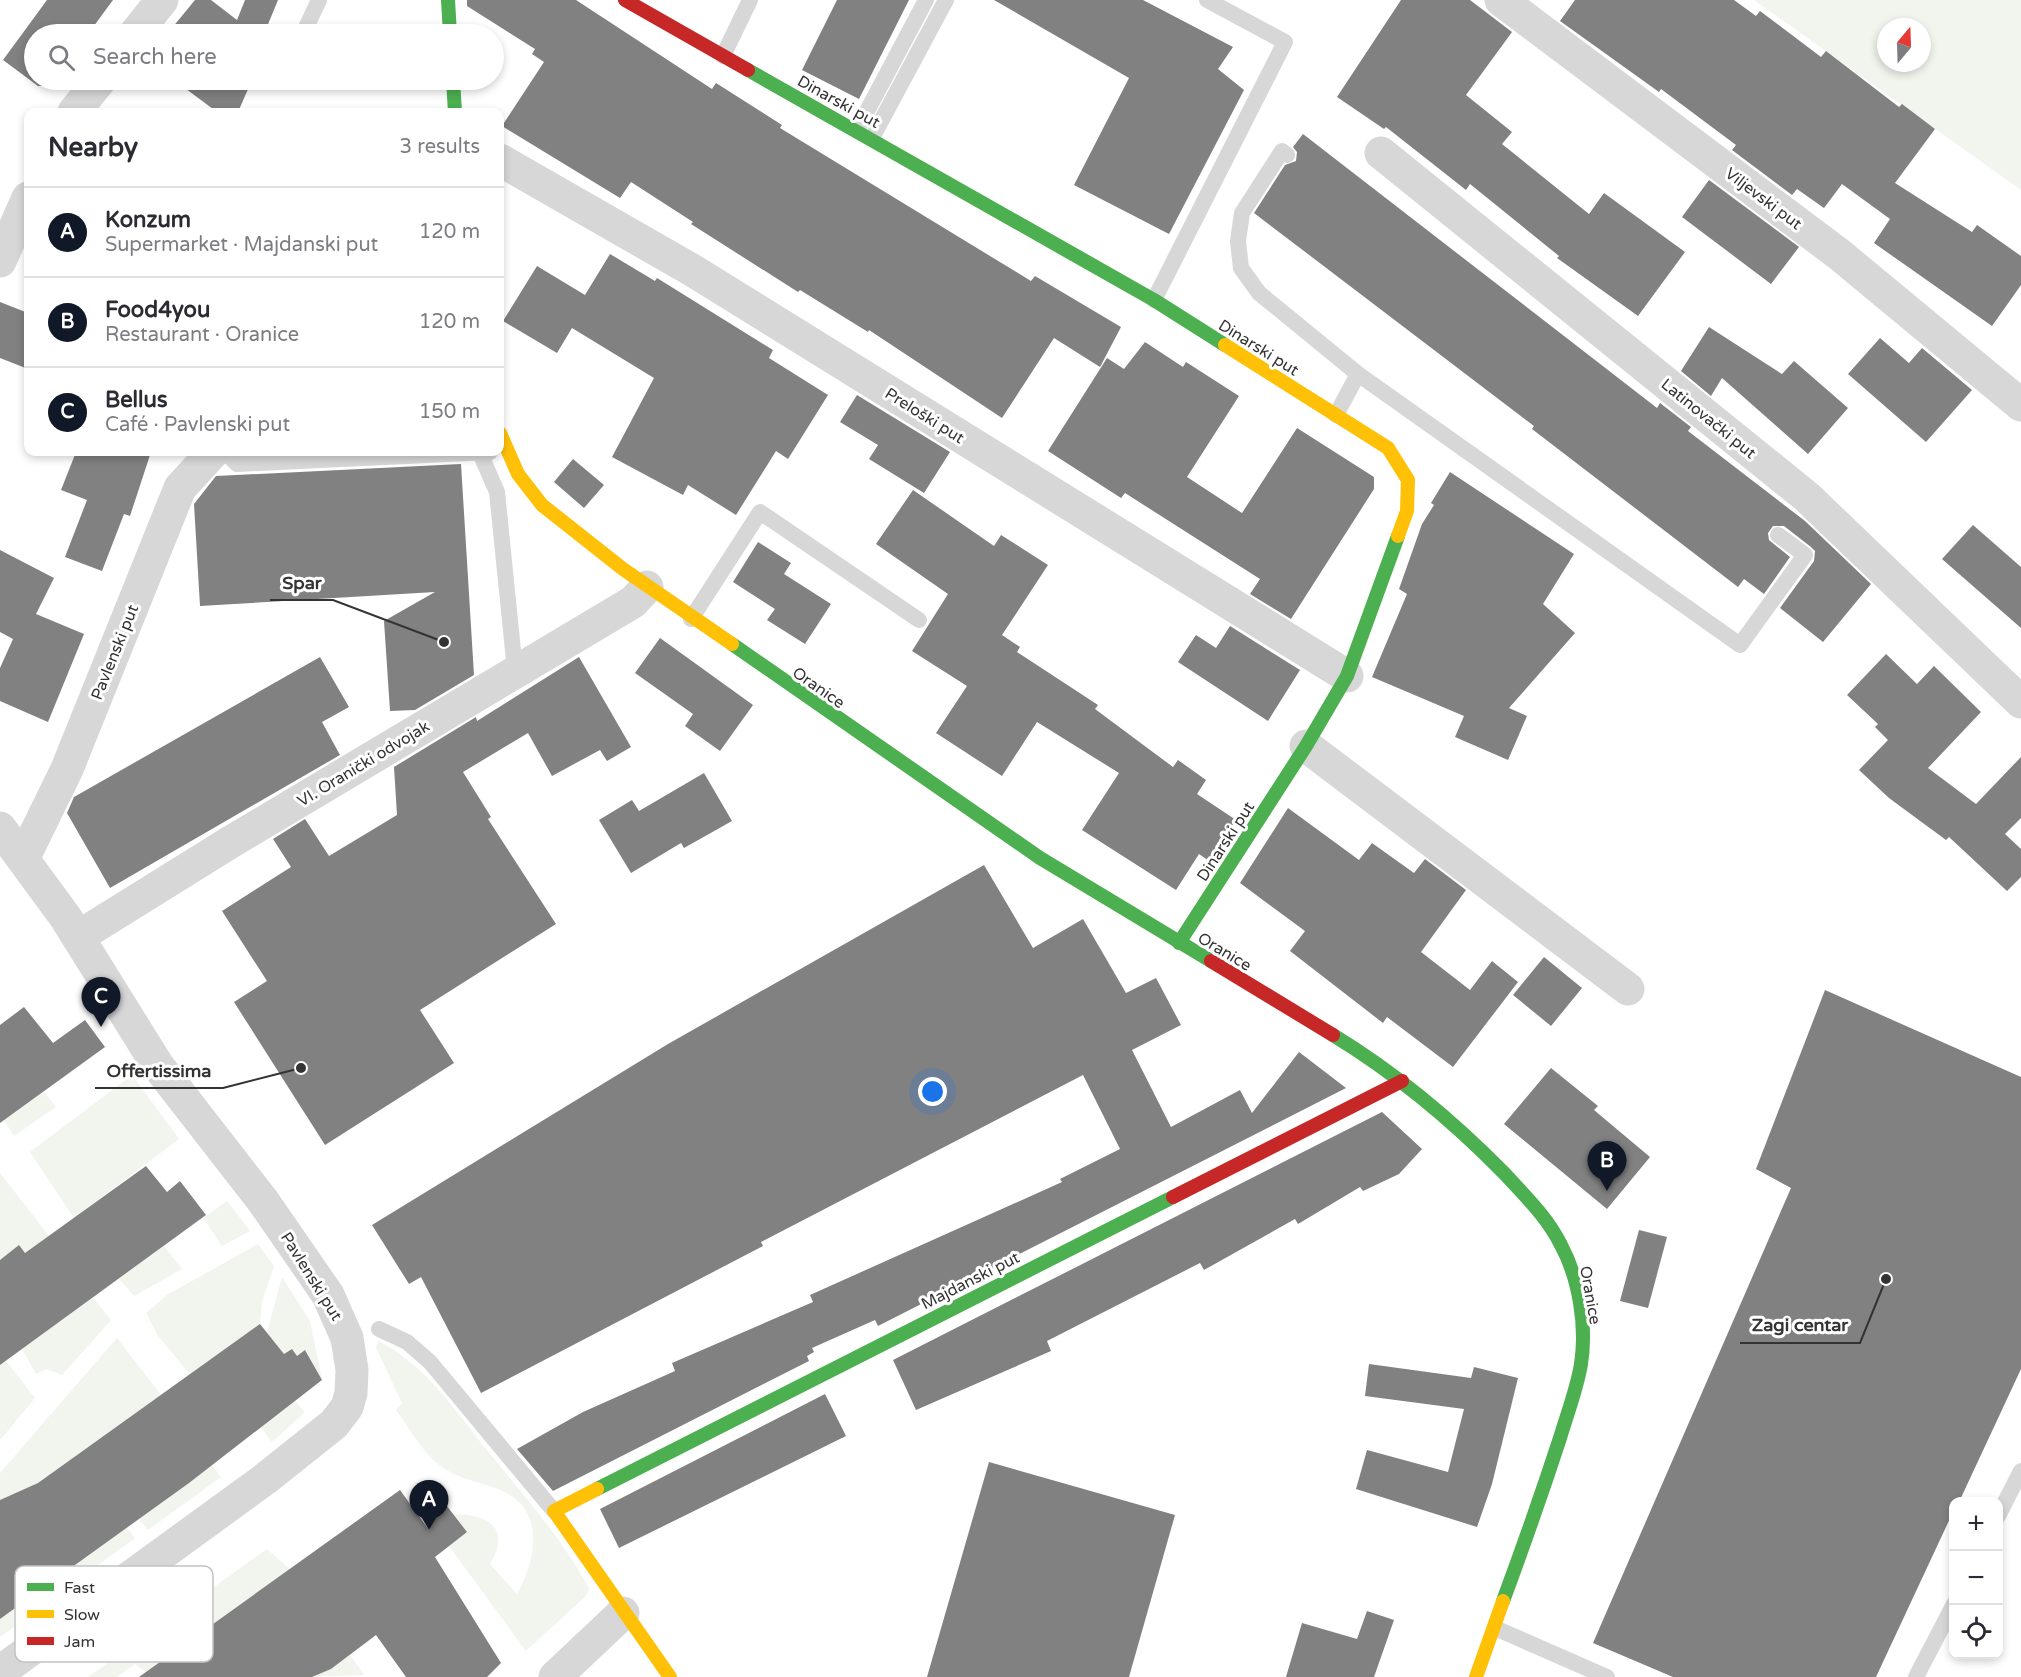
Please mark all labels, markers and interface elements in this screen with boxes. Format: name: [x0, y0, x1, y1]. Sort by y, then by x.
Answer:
north arrow: [1877, 18, 1931, 72]
search box: [24, 24, 504, 90]
icon: search: [45, 41, 78, 74]
text: Search here: [93, 44, 217, 70]
street label: Dinarski put: [794, 71, 883, 133]
text: Nearby: [48, 132, 138, 163]
text: 3 results: [400, 135, 480, 159]
street label: Viljevski put: [1721, 163, 1806, 234]
text: Konzum: [105, 207, 191, 233]
text: A: [60, 220, 75, 244]
text: 120 m: [419, 220, 480, 244]
text: Supermarket · Majdanski put: [105, 233, 378, 257]
text: Food4you: [105, 297, 210, 323]
text: B: [61, 310, 74, 334]
text: 120 m: [419, 310, 480, 334]
street label: Dinarski put: [1214, 315, 1302, 380]
text: Restaurant · Oranice: [105, 323, 299, 347]
street label: Latinovački put: [1657, 374, 1760, 463]
street label: Preloški put: [881, 384, 968, 448]
text: Bellus: [105, 387, 168, 413]
text: C: [61, 400, 74, 424]
text: 150 m: [419, 400, 480, 424]
text: Café · Pavlenski put: [105, 413, 290, 437]
callout: Spar: [270, 564, 333, 600]
text: Spar: [282, 572, 323, 594]
street label: Pavlenski put: [87, 602, 143, 703]
street label: Oranice: [788, 663, 848, 713]
street label: VI. Oranički odvojak: [294, 716, 434, 811]
street label: Dinarski put: [1193, 798, 1259, 885]
street label: Oranice: [1194, 928, 1255, 976]
pin: C: [82, 978, 120, 1027]
callout: Offertissima: [95, 1052, 223, 1088]
text: Offertissima: [107, 1060, 211, 1082]
your location: [918, 1077, 947, 1106]
pin: B: [1588, 1142, 1626, 1191]
street label: Pavlenski put: [276, 1228, 346, 1325]
street label: Majdanski put: [918, 1248, 1023, 1314]
street label: Oranice: [1575, 1264, 1605, 1326]
callout: Zagi centar: [1740, 1307, 1860, 1343]
text: Zagi centar: [1752, 1314, 1849, 1336]
pin: A: [410, 1480, 448, 1530]
map controls: [1949, 1497, 2003, 1659]
button: +: [1949, 1497, 2003, 1551]
button: −: [1949, 1551, 2003, 1605]
legend: [15, 1566, 213, 1662]
text: Fast: [64, 1578, 95, 1598]
text: Slow: [64, 1605, 100, 1625]
button: locate: [1949, 1605, 2003, 1659]
text: Jam: [64, 1632, 95, 1652]

